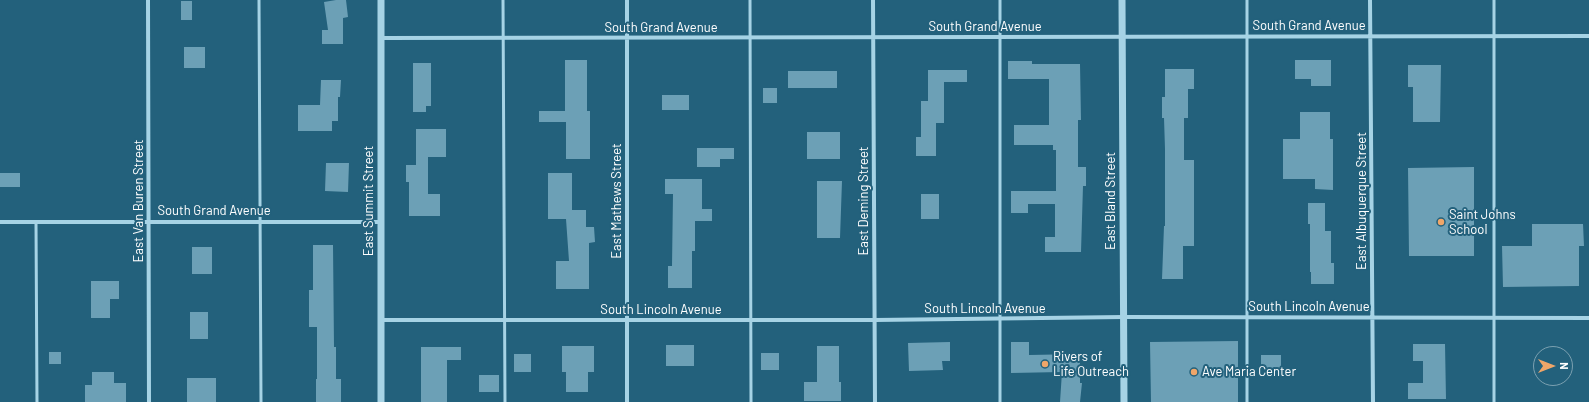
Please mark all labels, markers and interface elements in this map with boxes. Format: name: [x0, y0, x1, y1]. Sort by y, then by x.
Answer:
street label: South Grand Avenue: [1252, 18, 1366, 34]
street label: South Grand Avenue: [928, 19, 1042, 35]
street label: South Grand Avenue: [604, 20, 718, 36]
street label: East Albuquerque Street: [1354, 132, 1370, 270]
street label: East Van Buren Street: [131, 140, 147, 262]
street label: East Mathews Street: [609, 143, 625, 259]
street label: East Summit Street: [361, 146, 377, 256]
street label: East Deming Street: [856, 146, 872, 256]
street label: East Bland Street: [1103, 152, 1119, 250]
street label: South Grand Avenue: [157, 203, 271, 219]
place label: Saint Johns School: [1449, 207, 1516, 238]
marker: Saint Johns School: [1436, 217, 1446, 227]
street label: South Lincoln Avenue: [1248, 299, 1370, 315]
street label: South Lincoln Avenue: [924, 301, 1046, 317]
street label: South Lincoln Avenue: [600, 302, 722, 318]
north arrow: [1533, 346, 1573, 386]
place label: Rivers of Life Outreach: [1053, 349, 1129, 380]
marker: Rivers of Life Outreach: [1040, 359, 1050, 369]
text: N: [1558, 362, 1571, 370]
place label: Ave Maria Center: [1202, 364, 1296, 380]
marker: Ave Maria Center: [1189, 367, 1199, 377]

